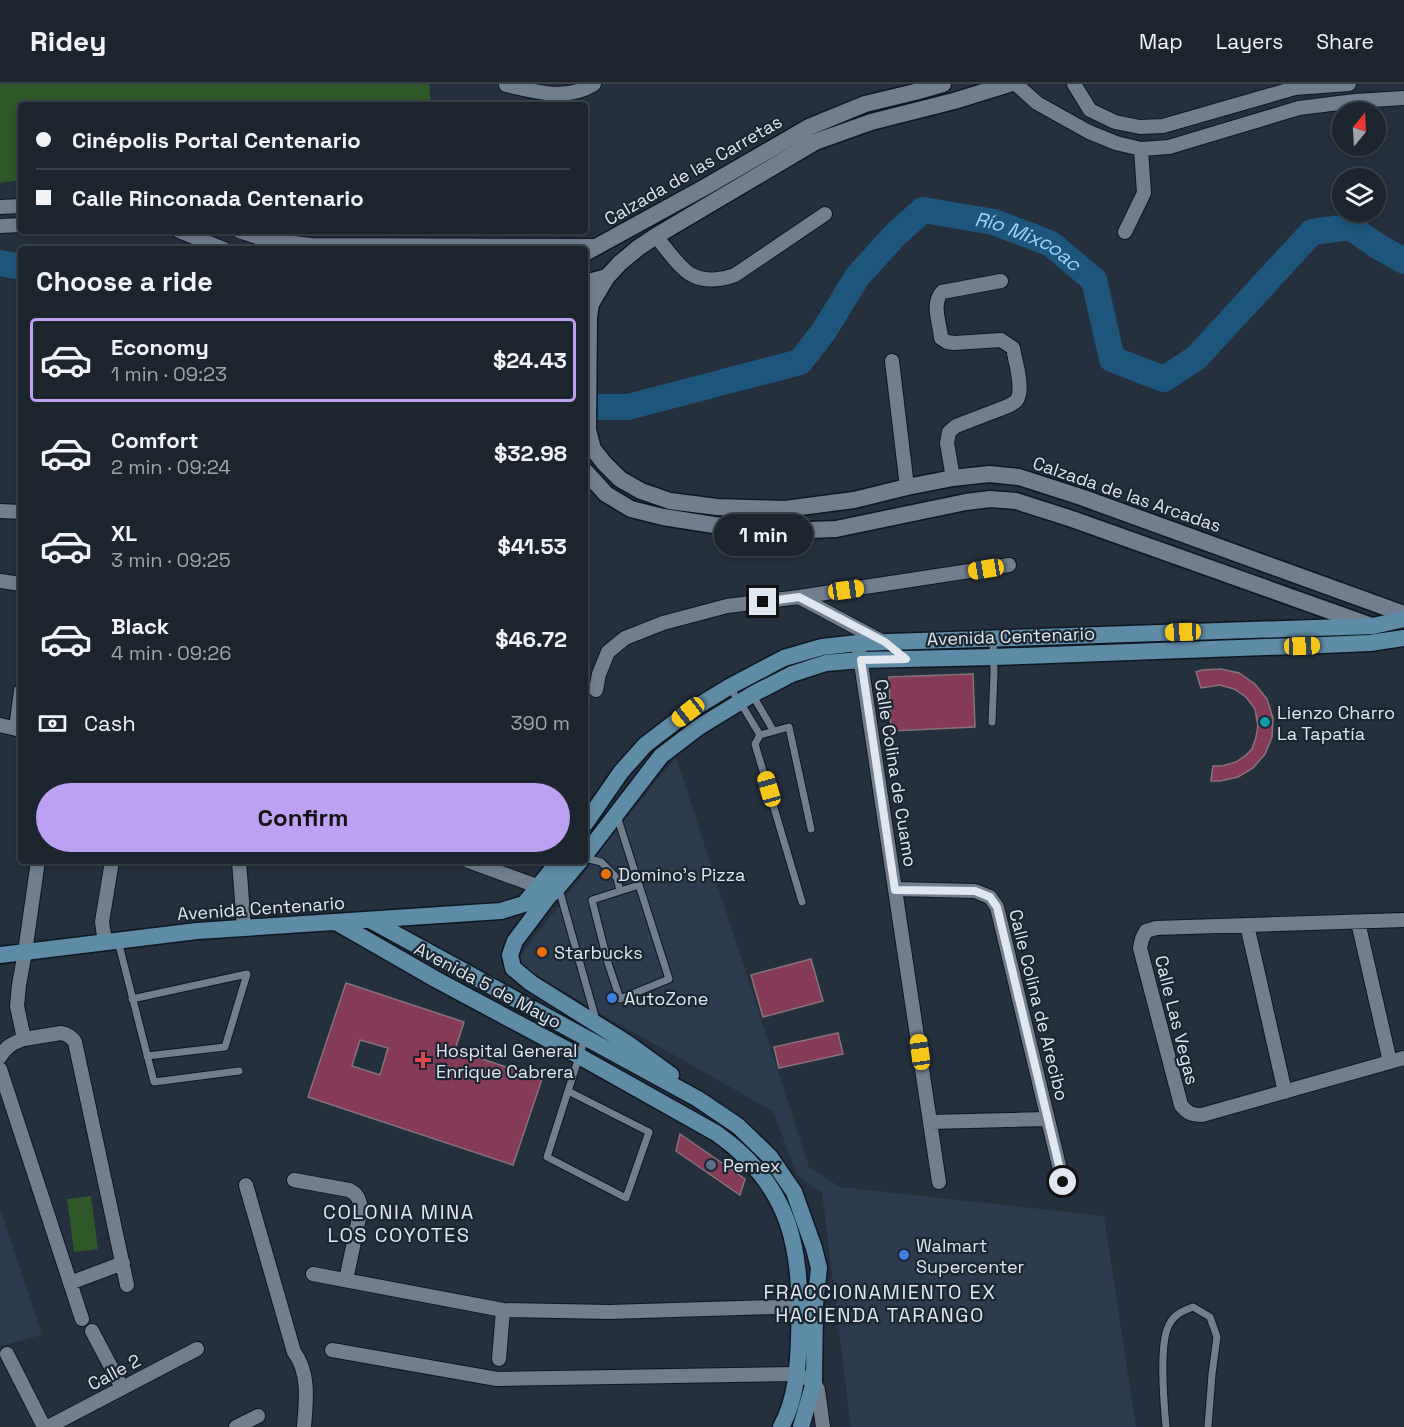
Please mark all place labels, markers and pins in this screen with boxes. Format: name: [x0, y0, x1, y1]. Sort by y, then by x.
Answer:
place label: Lienzo Charro La Tapatía: [1277, 701, 1395, 745]
marker: Lienzo Charro La Tapatía: [1258, 715, 1272, 729]
place label: Domino's Pizza: [618, 863, 745, 886]
marker: Domino's Pizza: [599, 867, 613, 881]
place label: Starbucks: [554, 941, 643, 964]
marker: Starbucks: [535, 945, 549, 959]
place label: AutoZone: [624, 987, 708, 1010]
marker: AutoZone: [605, 991, 619, 1005]
place label: Hospital General Enrique Cabrera: [436, 1039, 578, 1083]
marker: Hospital General Enrique Cabrera: [414, 1051, 432, 1069]
place label: Pemex: [723, 1154, 780, 1177]
marker: Pemex: [704, 1158, 718, 1172]
place label: Walmart Supercenter: [916, 1234, 1025, 1278]
marker: Walmart Supercenter: [897, 1248, 911, 1262]

